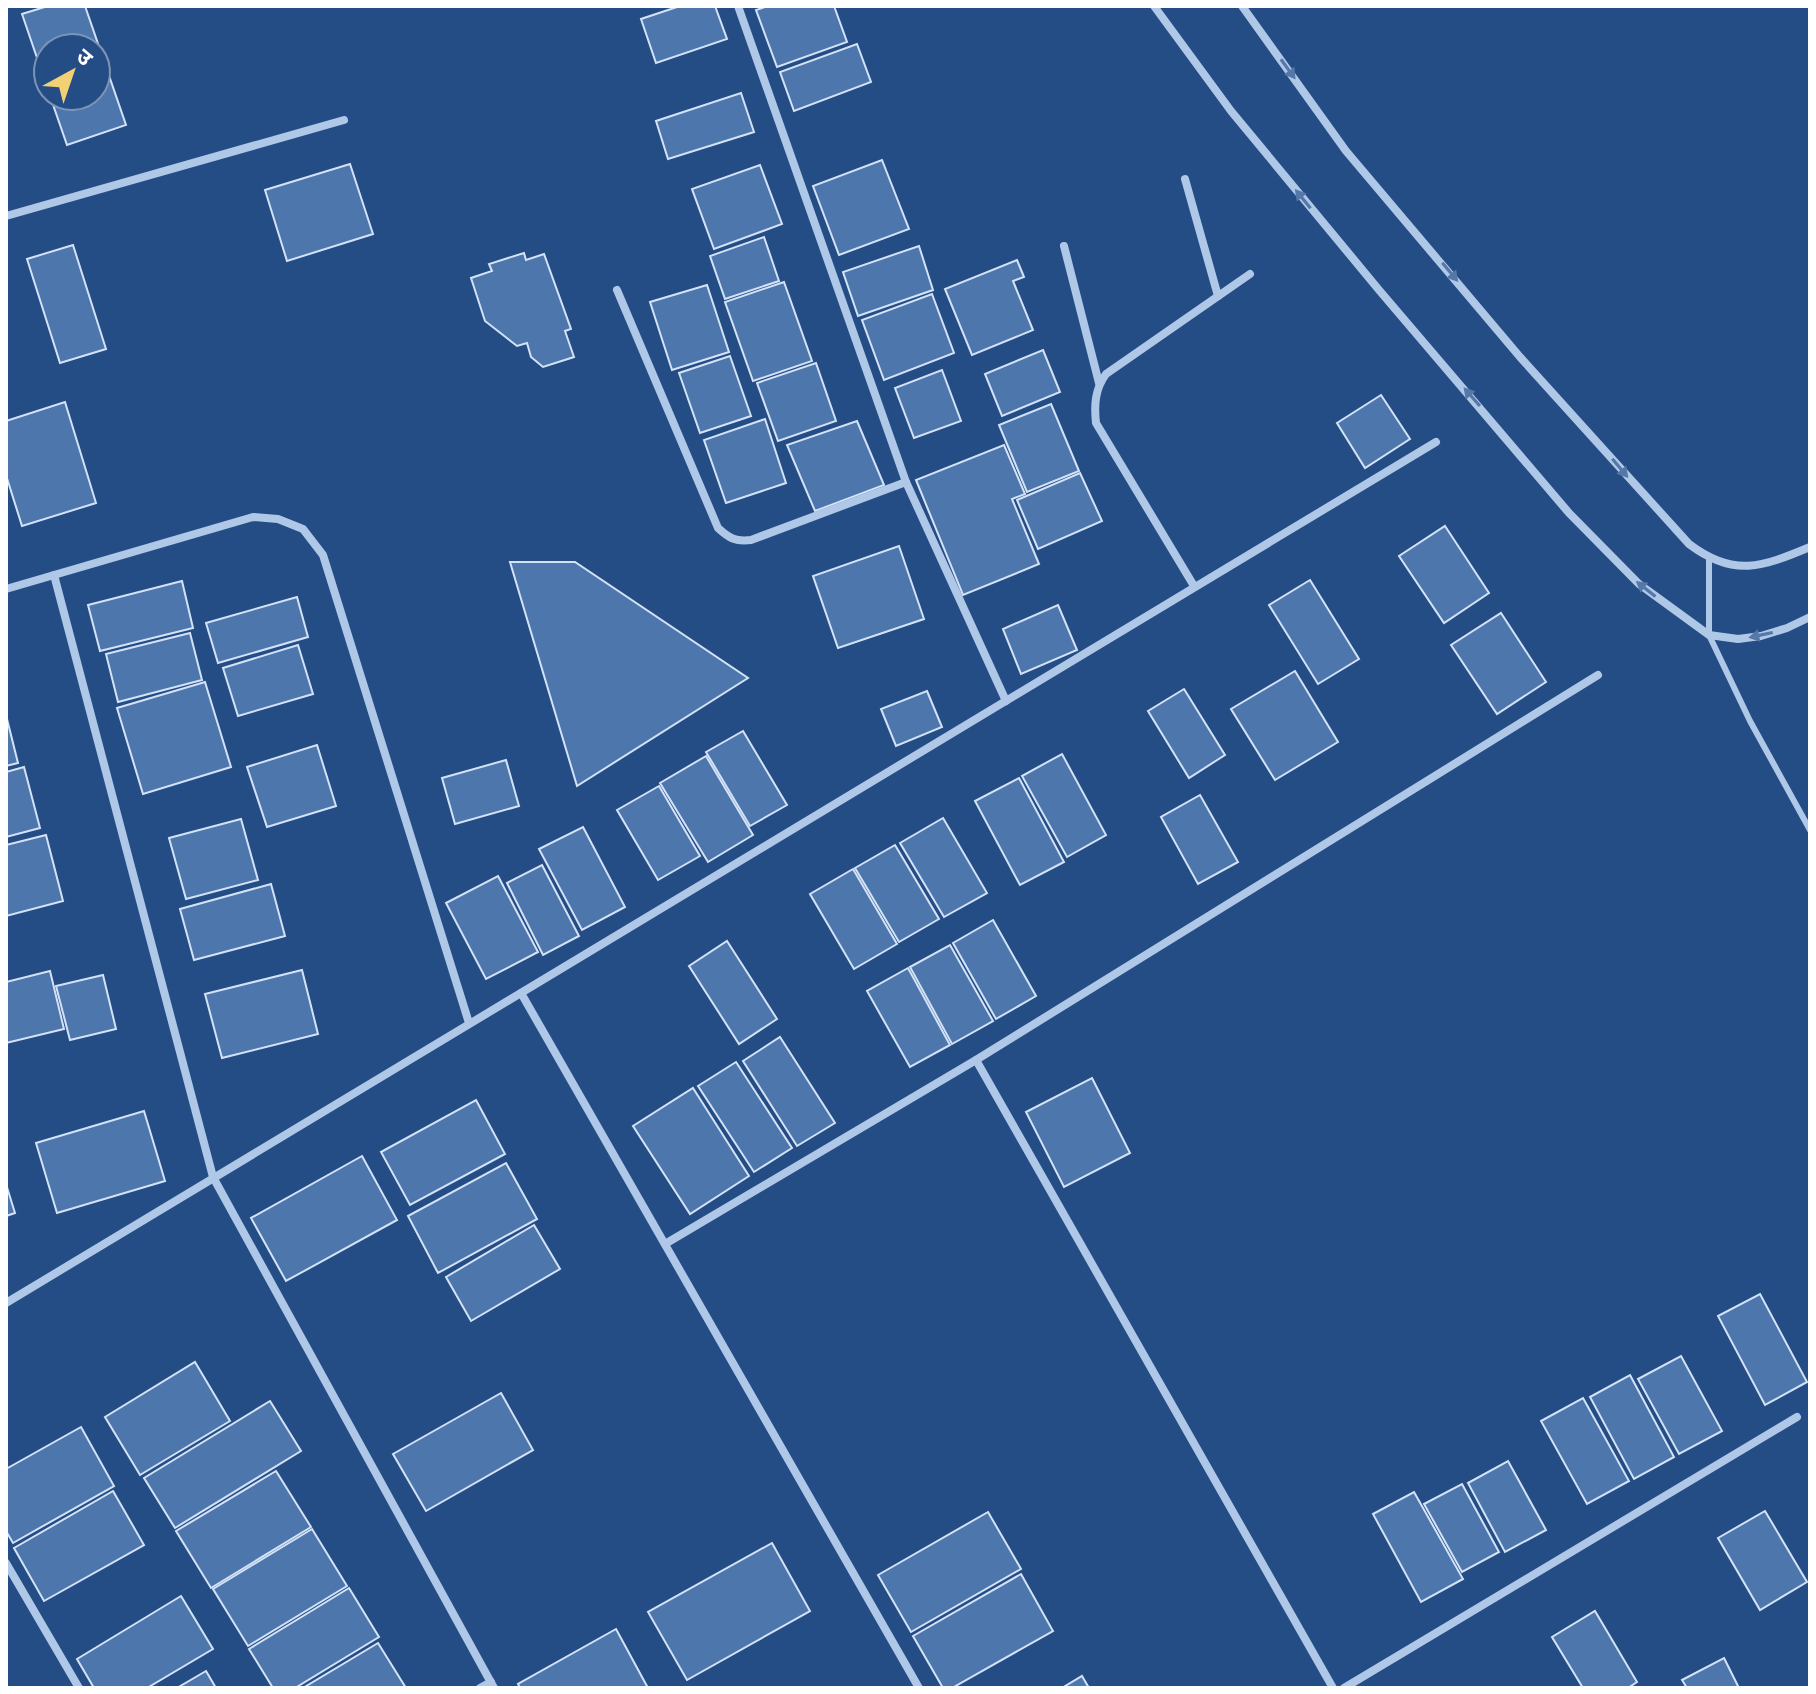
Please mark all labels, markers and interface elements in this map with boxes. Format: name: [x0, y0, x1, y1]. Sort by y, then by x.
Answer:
north arrow: [32, 32, 112, 112]
text: उ: [71, 43, 99, 72]
one-way arrow: [1279, 59, 1295, 80]
one-way arrow: [1295, 189, 1312, 209]
one-way arrow: [1441, 262, 1458, 282]
one-way arrow: [1464, 387, 1481, 407]
one-way arrow: [1611, 458, 1628, 478]
one-way arrow: [1636, 581, 1656, 597]
one-way arrow: [1748, 629, 1773, 642]

